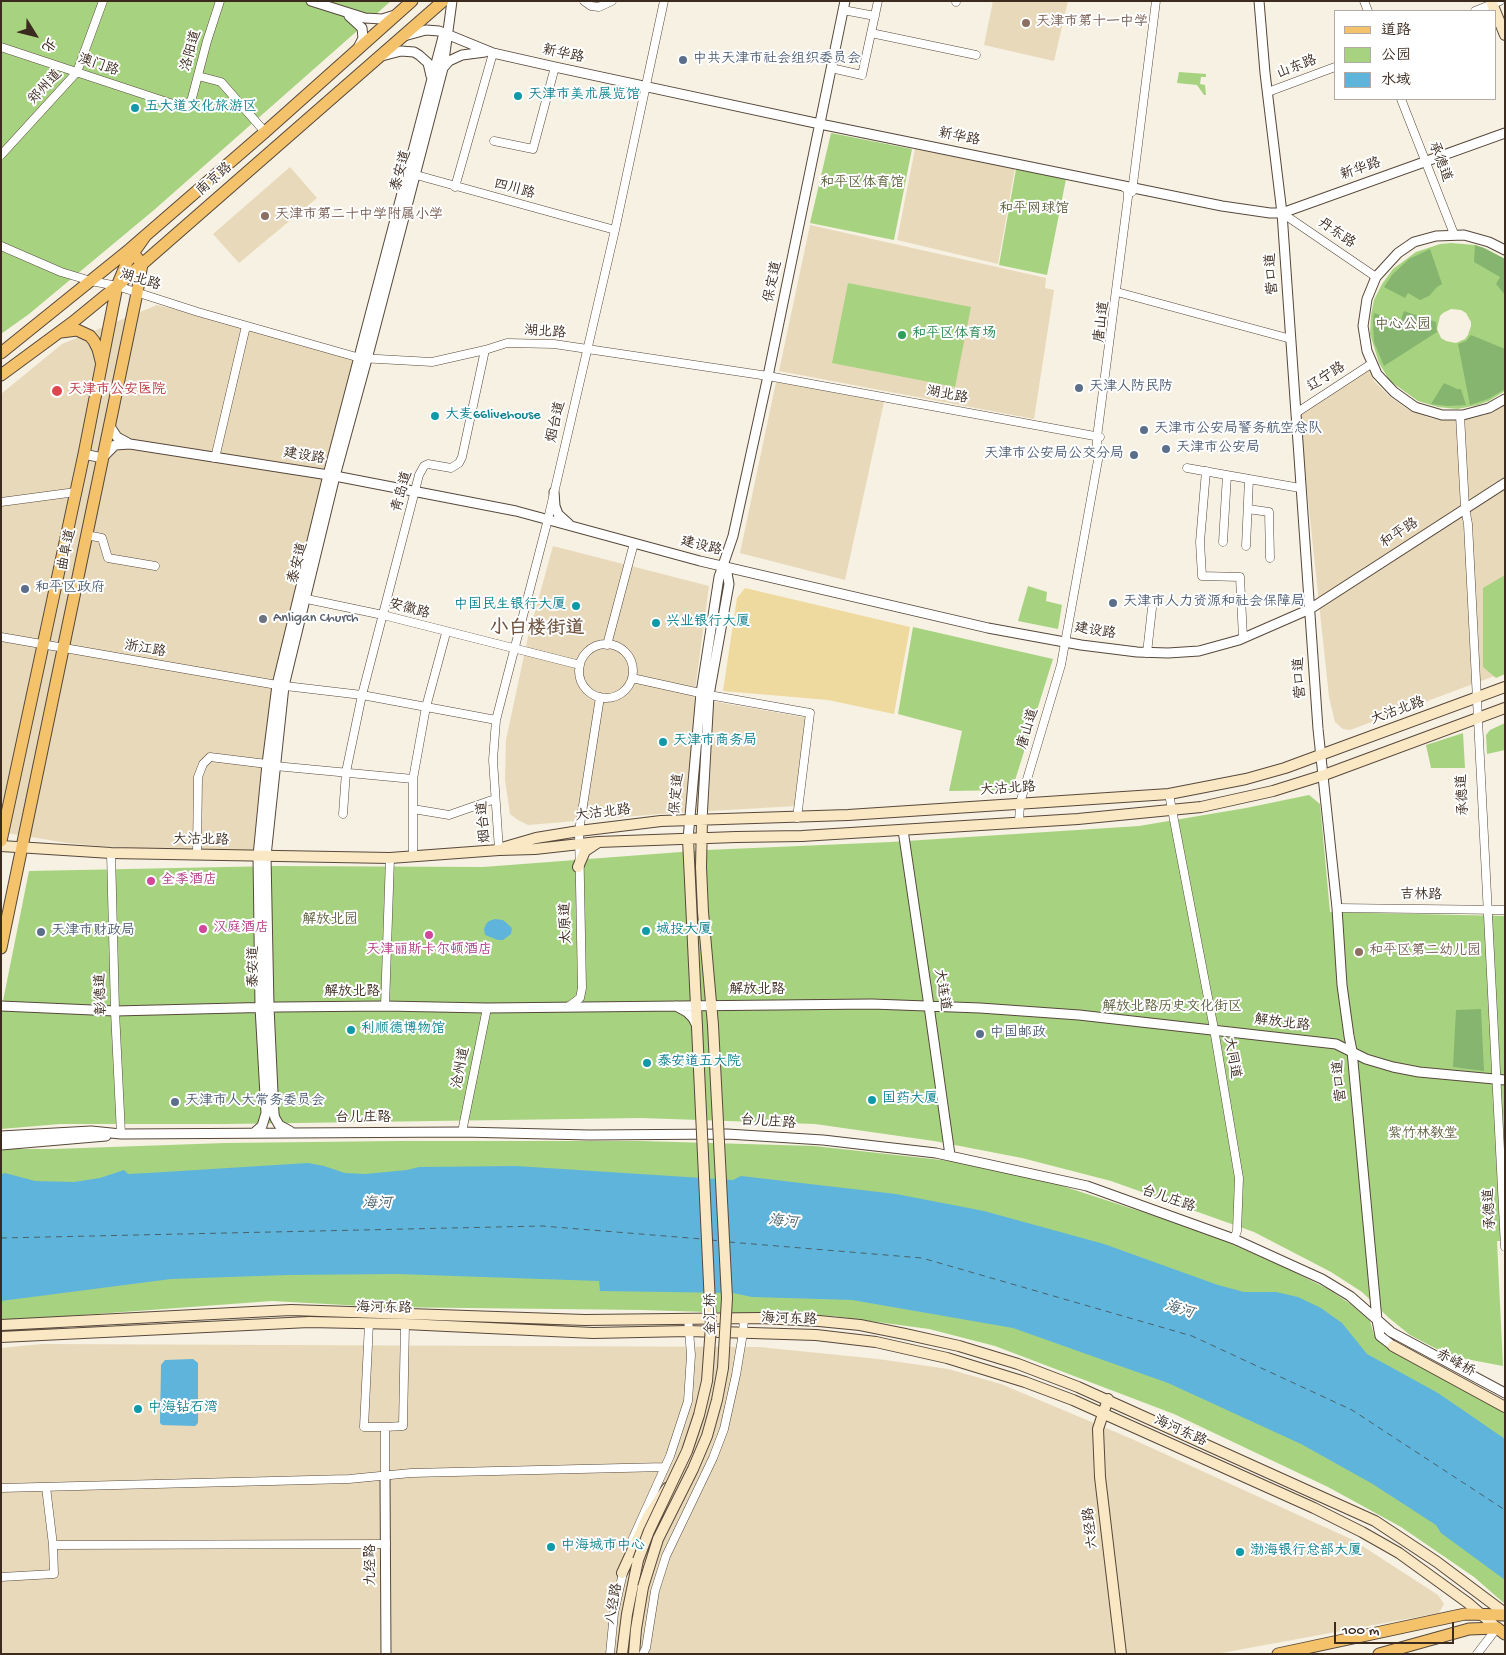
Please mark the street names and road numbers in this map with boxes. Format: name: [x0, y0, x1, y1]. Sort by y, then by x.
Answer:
street label: 洛阳道: [178, 28, 206, 74]
street label: 新华路: [541, 42, 585, 68]
street label: 澳门路: [75, 51, 121, 81]
street label: 山东路: [1274, 53, 1320, 83]
street label: 郑州道: [26, 67, 66, 109]
street label: 新华路: [937, 126, 981, 150]
street label: 承德道: [1424, 139, 1454, 185]
street label: 泰安道: [388, 149, 416, 193]
street label: 新华路: [1338, 155, 1384, 185]
street label: 南京路: [194, 160, 236, 200]
street label: 四川路: [492, 176, 536, 204]
street label: 丹东路: [1314, 215, 1358, 253]
street label: 营口道: [1263, 252, 1283, 296]
street label: 保定道: [761, 260, 787, 304]
street label: 湖北路: [117, 267, 163, 295]
street label: 唐山道: [1092, 300, 1114, 344]
street label: 湖北路: [523, 323, 567, 343]
street label: 辽宁路: [1305, 360, 1349, 396]
street label: 湖北路: [925, 384, 969, 408]
street label: 烟台道: [544, 400, 570, 444]
street label: 建设路: [282, 445, 326, 469]
street label: 青岛道: [389, 469, 417, 515]
street label: 和平路: [1378, 516, 1422, 552]
street label: 曲阜道: [55, 528, 81, 572]
street label: 建设路: [679, 534, 723, 560]
street label: 泰安道: [286, 541, 312, 585]
street label: 安徽路: [387, 596, 431, 624]
street label: 建设路: [1073, 620, 1117, 644]
street label: 浙江路: [123, 638, 167, 662]
street label: 营口道: [1292, 657, 1310, 699]
street label: 大沽北路: [1369, 695, 1427, 729]
street label: 唐山道: [1015, 706, 1043, 752]
street label: 保定道: [668, 772, 688, 816]
street label: 承德道: [1455, 774, 1473, 816]
street label: 大沽北路: [979, 780, 1037, 800]
street label: 烟台道: [475, 800, 495, 844]
street label: 大沽北路: [574, 802, 632, 826]
street label: 大沽北路: [173, 832, 229, 850]
street label: 吉林路: [1400, 887, 1442, 905]
street label: 太原道: [558, 902, 576, 944]
street label: 泰安道: [247, 946, 263, 988]
street label: 大连道: [929, 968, 953, 1012]
street label: 彰德道: [93, 973, 111, 1015]
street label: 解放北路: [729, 983, 785, 999]
street label: 解放北路: [324, 985, 380, 1001]
street label: 解放北路: [1253, 1012, 1311, 1036]
street label: 大同道: [1219, 1036, 1243, 1080]
street label: 沧州道: [450, 1046, 474, 1090]
street label: 营口道: [1331, 1059, 1351, 1103]
street label: 台儿庄路: [335, 1111, 391, 1127]
street label: 台儿庄路: [739, 1113, 797, 1133]
street label: 台儿庄路: [1139, 1183, 1197, 1217]
street label: 承德道: [1482, 1188, 1500, 1230]
street label: 金汇桥: [704, 1293, 720, 1335]
street label: 海河东路: [356, 1300, 412, 1318]
street label: 海河东路: [761, 1311, 817, 1329]
street label: 赤峰桥: [1433, 1347, 1477, 1381]
street label: 海河东路: [1151, 1413, 1209, 1451]
street label: 六经路: [1081, 1506, 1103, 1550]
street label: 九经路: [364, 1544, 380, 1586]
street label: 八经路: [603, 1582, 627, 1626]

